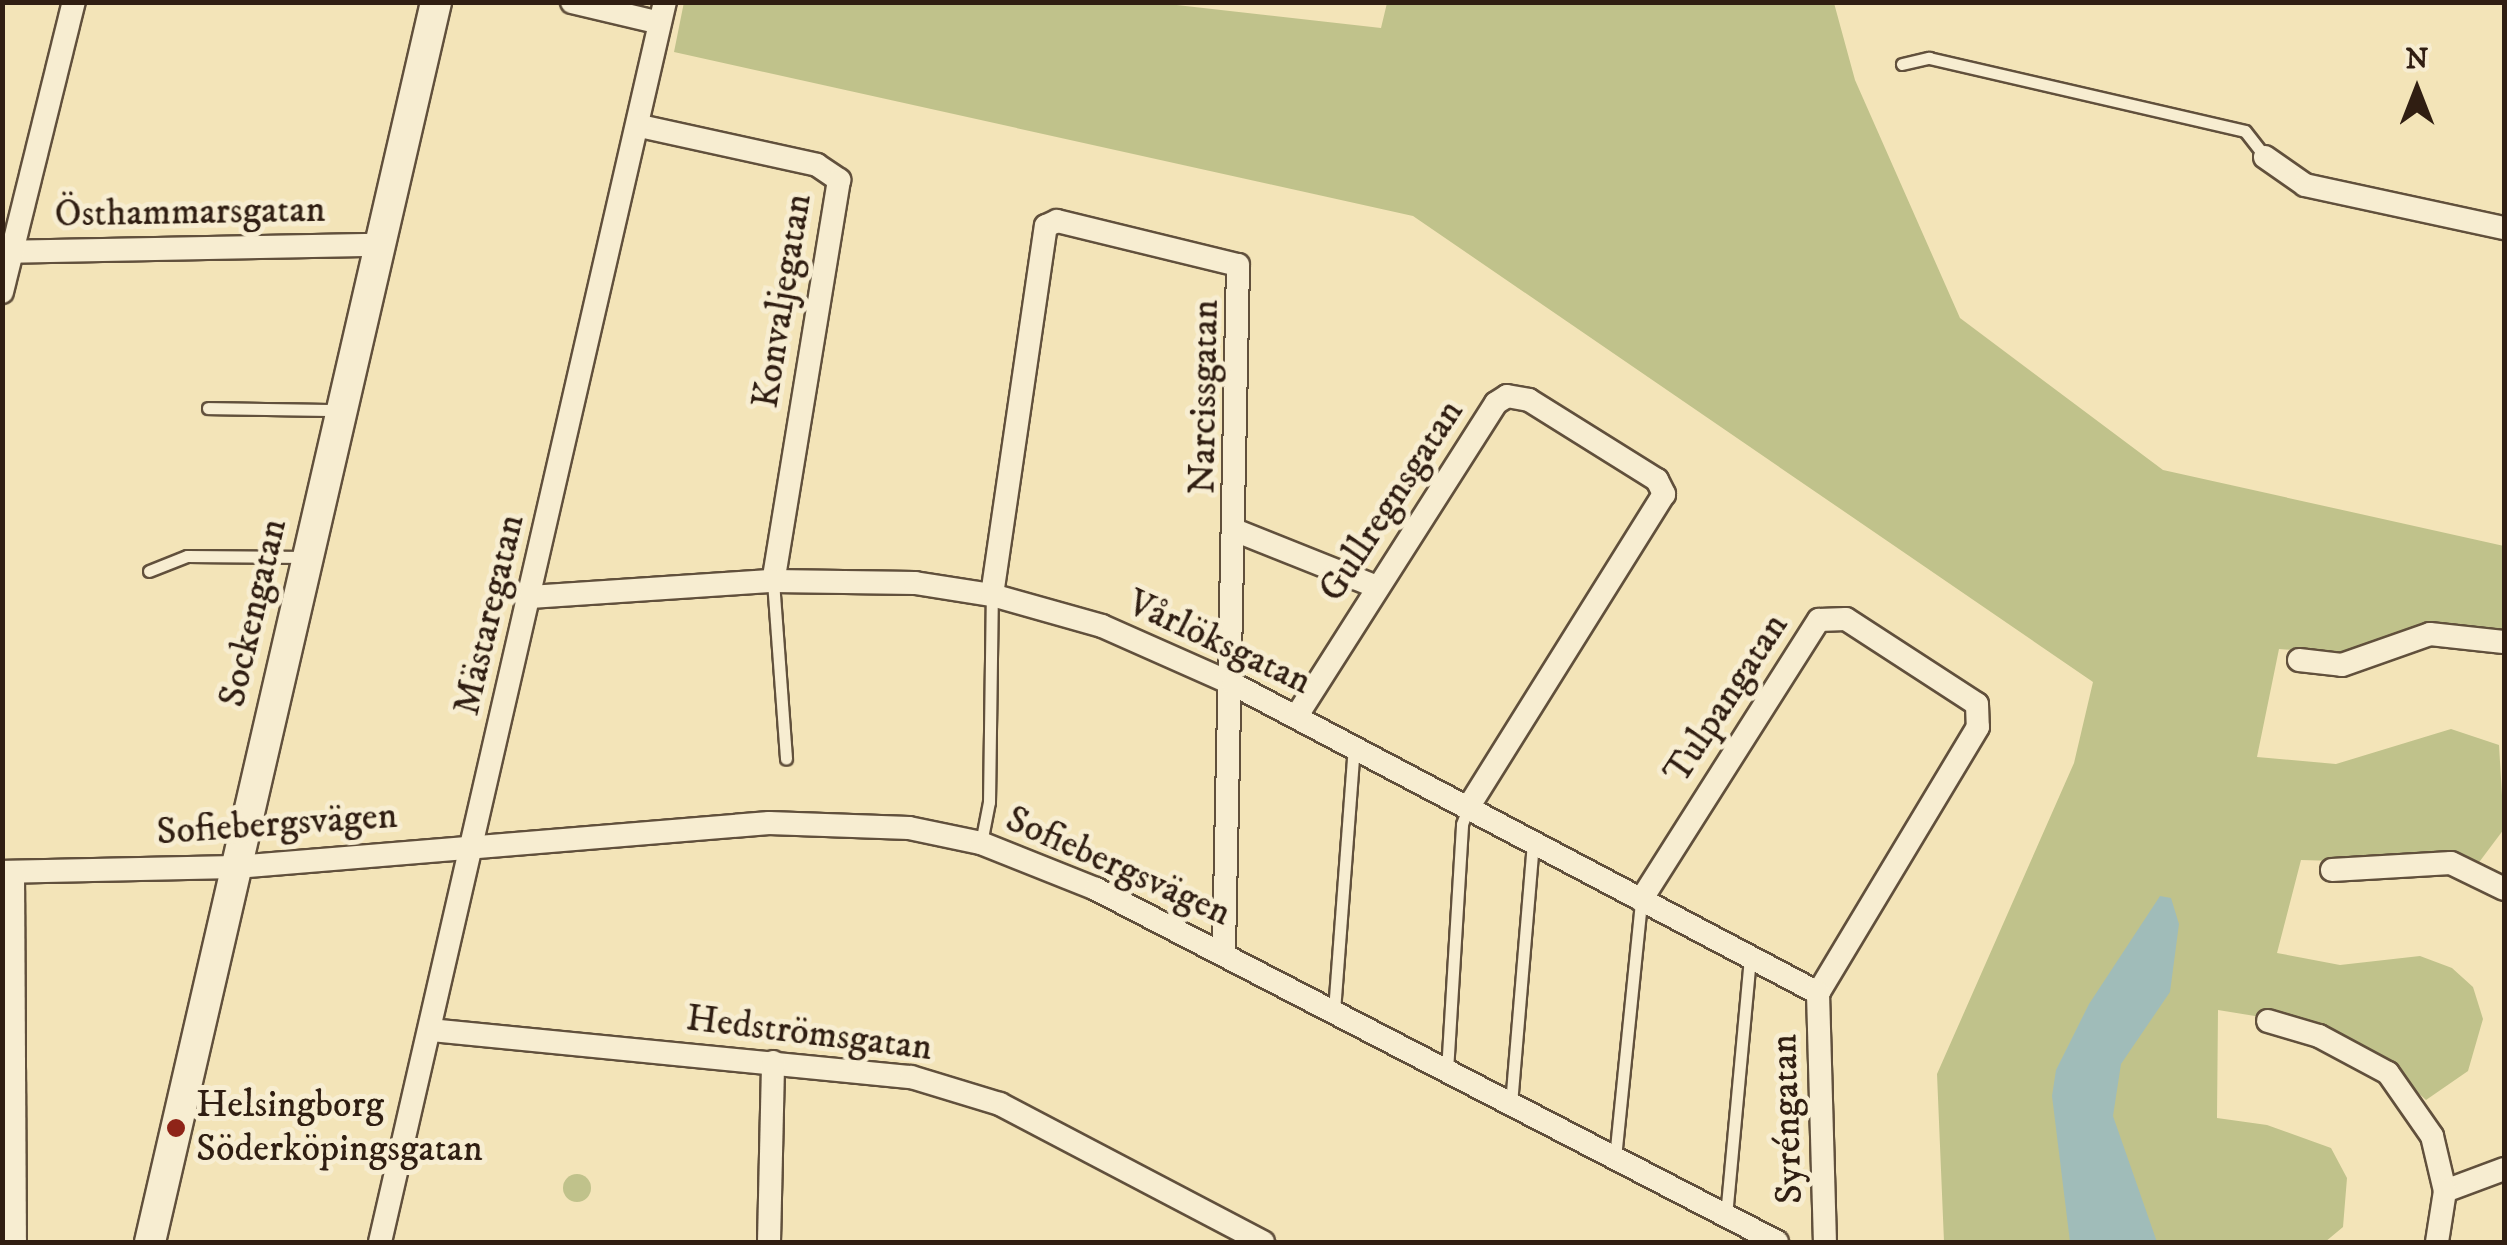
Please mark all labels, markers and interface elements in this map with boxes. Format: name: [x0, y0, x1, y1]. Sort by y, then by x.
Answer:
north arrow: [2367, 40, 2467, 140]
text: N: [2406, 42, 2428, 77]
street label: Östhammarsgatan: [54, 188, 326, 238]
street label: Konvaljegatan: [744, 191, 822, 411]
street label: Narcissgatan: [1181, 299, 1229, 495]
street label: Gullregnsgatan: [1310, 392, 1474, 610]
street label: Mästaregatan: [445, 510, 535, 720]
street label: Sockengatan: [210, 514, 298, 712]
street label: Vårlöksgatan: [1120, 581, 1318, 705]
street label: Tulpangatan: [1655, 605, 1799, 793]
street label: Sofiebergsvägen: [155, 794, 399, 856]
street label: Sofiebergsvägen: [998, 797, 1238, 937]
street label: Hedströmsgatan: [683, 996, 935, 1072]
street label: Syréngatan: [1762, 1033, 1814, 1205]
place label: Helsingborg Söderköpingsgatan: [196, 1083, 483, 1172]
marker: Helsingborg Söderköpingsgatan: [165, 1117, 187, 1139]

